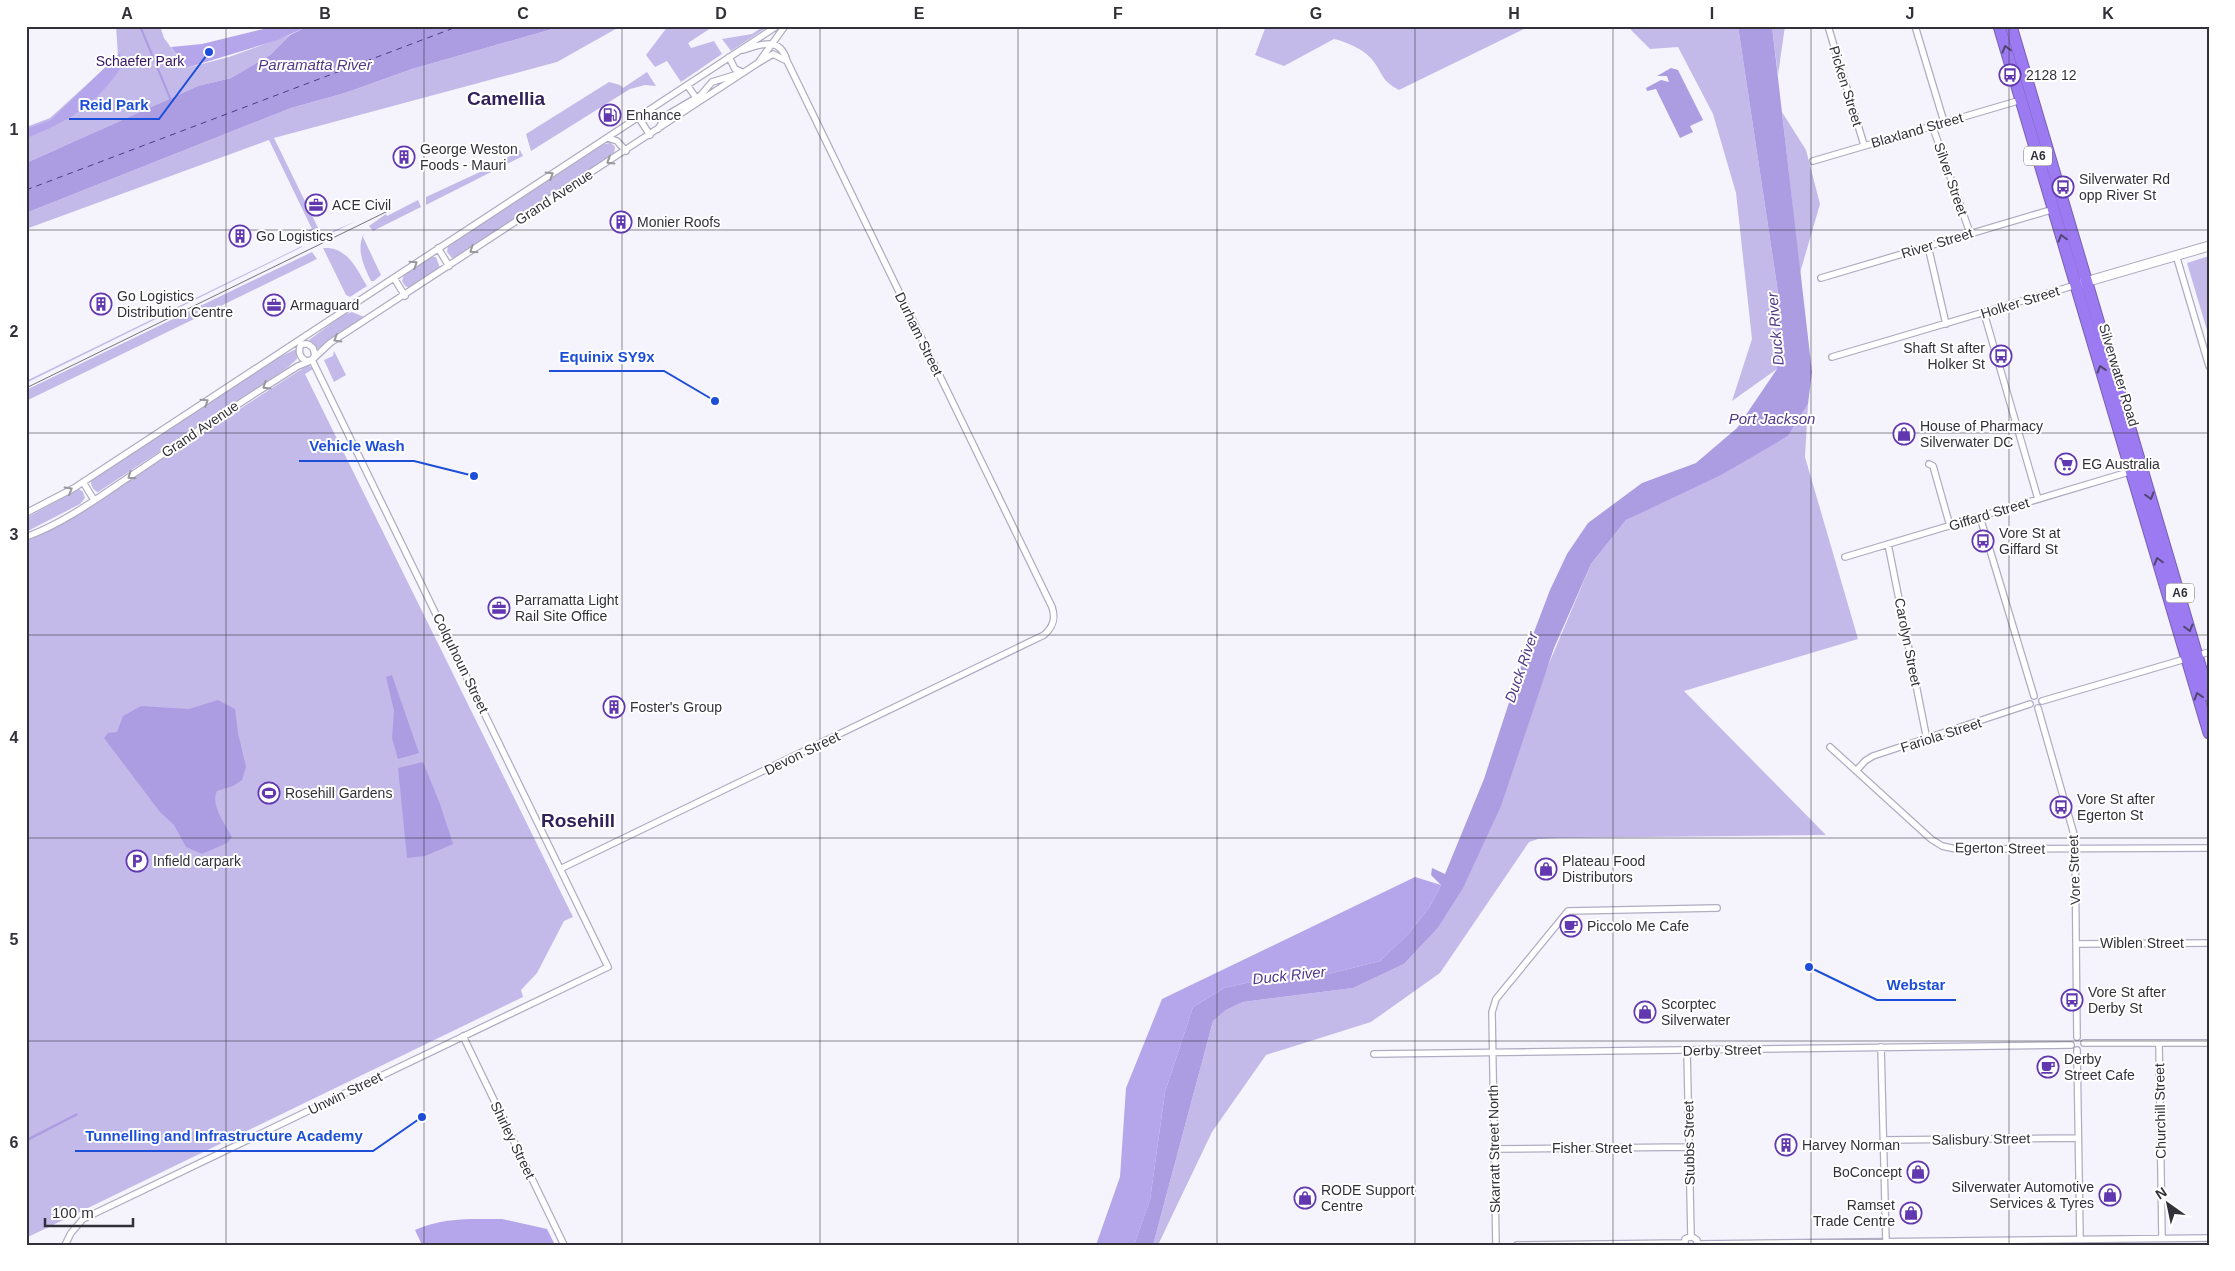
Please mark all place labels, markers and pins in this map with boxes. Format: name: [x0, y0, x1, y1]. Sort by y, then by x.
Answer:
bus stop icon: 2128 12: [1998, 63, 2022, 87]
place label: 2128 12: [2026, 67, 2077, 83]
callout: Reid Park: [69, 89, 159, 119]
fuel station icon: Enhance: [598, 103, 622, 127]
place label: Enhance: [626, 107, 681, 123]
place label: George Weston Foods - Mauri: [420, 141, 518, 173]
building icon: George Weston Foods - Mauri: [392, 145, 416, 169]
place label: Silverwater Rd opp River St: [2079, 171, 2170, 203]
bus stop icon: Silverwater Rd opp River St: [2051, 175, 2075, 199]
office icon: ACE Civil: [304, 193, 328, 217]
place label: ACE Civil: [332, 197, 391, 213]
building icon: Monier Roofs: [609, 210, 633, 234]
place label: Monier Roofs: [637, 214, 720, 230]
building icon: Go Logistics: [228, 224, 252, 248]
place label: Go Logistics: [256, 228, 333, 244]
place label: Go Logistics Distribution Centre: [117, 288, 233, 320]
building icon: Go Logistics Distribution Centre: [89, 292, 113, 316]
office icon: Armaguard: [262, 293, 286, 317]
place label: Armaguard: [290, 297, 359, 313]
place label: Shaft St after Holker St: [1903, 340, 1985, 372]
callout: Equinix SY9x: [549, 341, 664, 371]
bus stop icon: Shaft St after Holker St: [1989, 344, 2013, 368]
place label: House of Pharmacy Silverwater DC: [1920, 418, 2043, 450]
shop icon: House of Pharmacy Silverwater DC: [1892, 422, 1916, 446]
callout: Vehicle Wash: [299, 431, 414, 461]
supermarket icon: EG Australia: [2054, 452, 2078, 476]
place label: EG Australia: [2082, 456, 2160, 472]
place label: Vore St at Giffard St: [1999, 525, 2061, 557]
bus stop icon: Vore St at Giffard St: [1971, 529, 1995, 553]
place label: Parramatta Light Rail Site Office: [515, 592, 619, 624]
office icon: Parramatta Light Rail Site Office: [487, 596, 511, 620]
building icon: Foster's Group: [602, 695, 626, 719]
place label: Foster's Group: [630, 699, 722, 715]
sports icon: Rosehill Gardens: [257, 781, 281, 805]
place label: Rosehill Gardens: [285, 785, 392, 801]
place label: Vore St after Egerton St: [2077, 791, 2155, 823]
bus stop icon: Vore St after Egerton St: [2049, 795, 2073, 819]
parking icon: Infield carpark: [125, 849, 149, 873]
place label: Infield carpark: [153, 853, 242, 869]
place label: Plateau Food Distributors: [1562, 853, 1645, 885]
shop icon: Plateau Food Distributors: [1534, 857, 1558, 881]
cafe icon: Piccolo Me Cafe: [1559, 914, 1583, 938]
place label: Piccolo Me Cafe: [1587, 918, 1689, 934]
callout: Webstar: [1877, 970, 1956, 1000]
place label: Vore St after Derby St: [2088, 984, 2166, 1016]
bus stop icon: Vore St after Derby St: [2060, 988, 2084, 1012]
place label: Scorptec Silverwater: [1661, 996, 1731, 1028]
shop icon: Scorptec Silverwater: [1633, 1000, 1657, 1024]
place label: Derby Street Cafe: [2064, 1051, 2135, 1083]
cafe icon: Derby Street Cafe: [2036, 1055, 2060, 1079]
callout: Tunnelling and Infrastructure Academy: [75, 1121, 373, 1151]
building icon: Harvey Norman: [1774, 1133, 1798, 1157]
place label: Harvey Norman: [1802, 1137, 1900, 1153]
shop icon: BoConcept: [1906, 1160, 1930, 1184]
place label: BoConcept: [1833, 1164, 1902, 1180]
place label: Silverwater Automotive Services & Tyres: [1952, 1179, 2094, 1211]
place label: RODE Support Centre: [1321, 1182, 1414, 1214]
shop icon: Silverwater Automotive Services & Tyres: [2098, 1183, 2122, 1207]
shop icon: RODE Support Centre: [1293, 1186, 1317, 1210]
place label: Ramset Trade Centre: [1813, 1197, 1895, 1229]
shop icon: Ramset Trade Centre: [1899, 1201, 1923, 1225]

